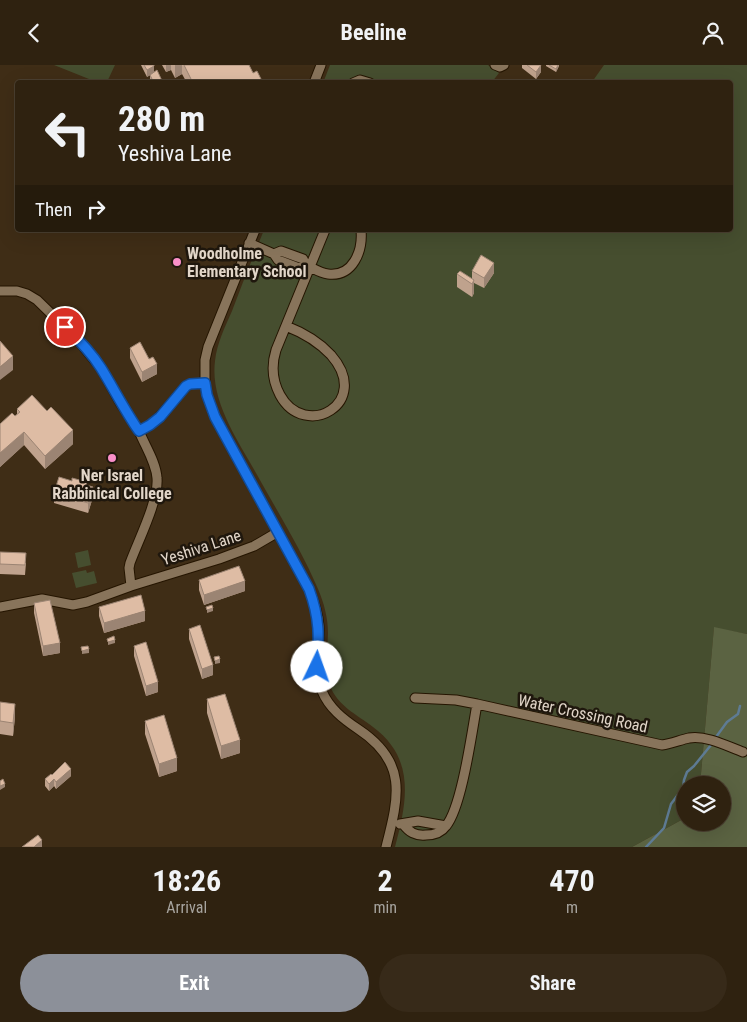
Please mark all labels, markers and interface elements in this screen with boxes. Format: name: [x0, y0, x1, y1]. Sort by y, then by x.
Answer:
icon: back: [20, 19, 48, 47]
icon: person: [699, 19, 727, 47]
text: Beeline: [341, 20, 406, 45]
text: 280 m: [118, 99, 205, 140]
icon: left: [35, 100, 100, 165]
text: Yeshiva Lane: [118, 141, 232, 166]
icon: right: [82, 195, 110, 223]
text: Then: [35, 198, 72, 221]
place label: Woodholme Elementary School: [187, 244, 306, 281]
marker: Woodholme Elementary School: [171, 256, 183, 268]
pin: [44, 306, 86, 348]
icon: arrive: [51, 313, 79, 341]
marker: Ner Israel Rabbinical College: [106, 452, 118, 464]
place label: Ner Israel Rabbinical College: [52, 466, 172, 503]
street label: Yeshiva Lane: [159, 526, 243, 569]
position arrow: [290, 640, 342, 692]
street label: Water Crossing Road: [516, 690, 649, 736]
map controls: [676, 776, 731, 831]
button: layers: [676, 776, 731, 831]
text: 18:26: [152, 863, 221, 898]
text: 2: [378, 863, 393, 898]
text: 470: [549, 863, 595, 898]
text: Arrival: [166, 898, 207, 917]
text: min: [373, 898, 397, 917]
text: m: [566, 898, 578, 917]
button: Exit: [20, 954, 369, 1012]
button: Share: [379, 954, 727, 1012]

